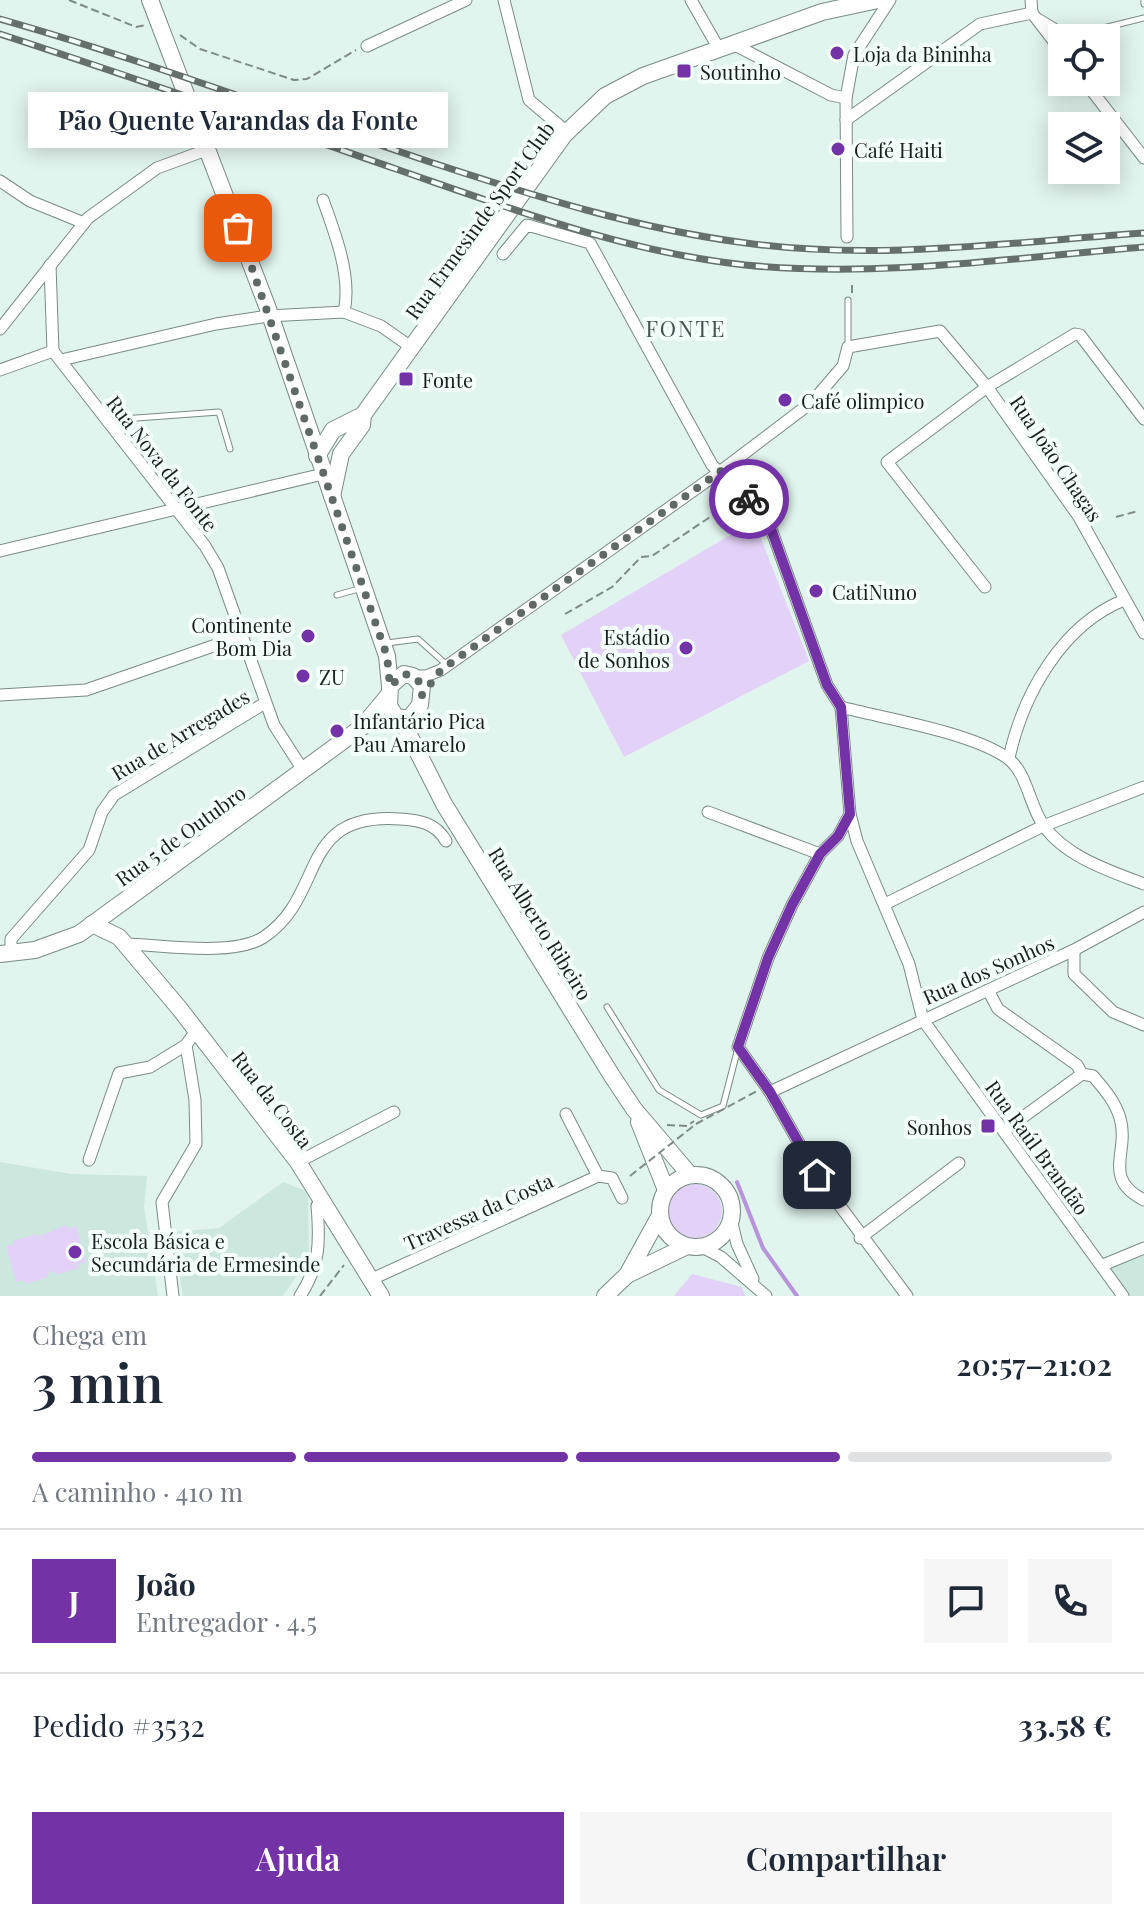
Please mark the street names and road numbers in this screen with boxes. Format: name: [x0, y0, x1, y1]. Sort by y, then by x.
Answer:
street label: Rua Ermesinde Sport Club: [398, 116, 560, 324]
street label: Rua Nova da Fonte: [101, 389, 225, 537]
street label: Rua João Chagas: [1005, 389, 1109, 527]
street label: Rua de Arregades: [106, 682, 254, 786]
street label: Rua 5 de Outubro: [109, 779, 251, 891]
street label: Rua Alberto Ribeiro: [483, 841, 599, 1005]
street label: Rua dos Sonhos: [918, 928, 1058, 1010]
street label: Rua da Costa: [227, 1045, 319, 1153]
street label: Rua Raúl Brandão: [980, 1074, 1096, 1220]
street label: Travessa da Costa: [399, 1166, 557, 1256]

